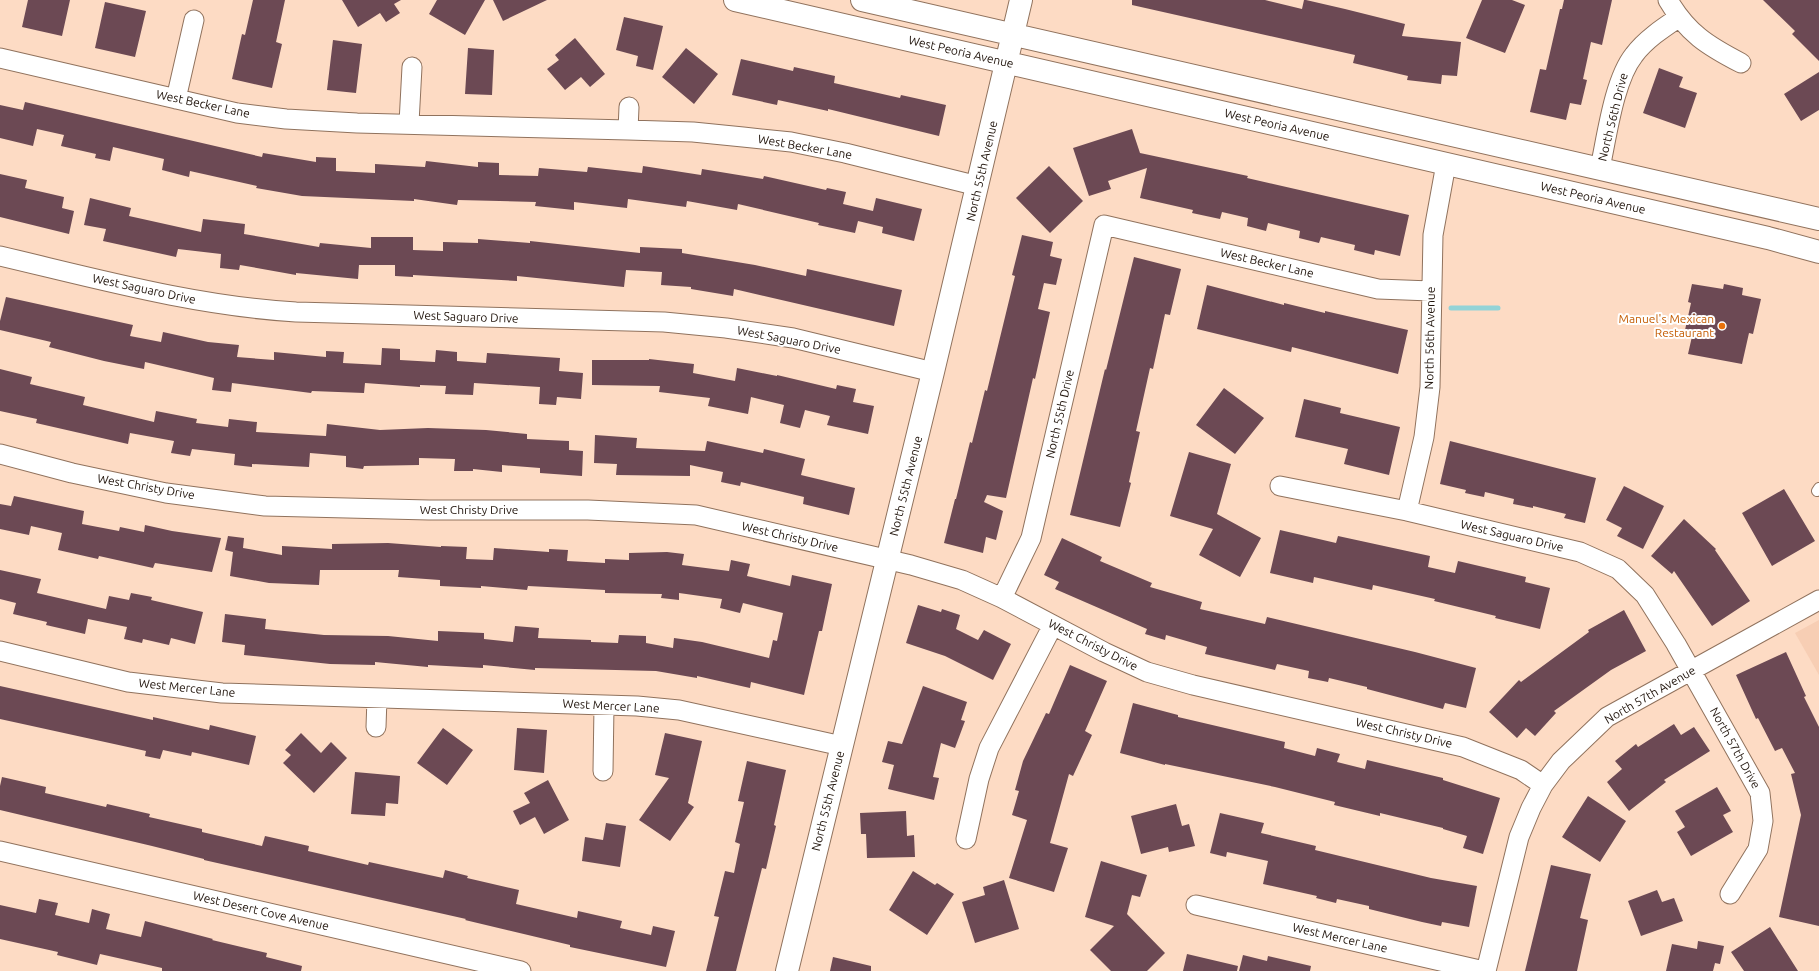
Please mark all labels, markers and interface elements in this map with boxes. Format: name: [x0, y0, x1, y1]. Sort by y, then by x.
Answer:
street label: West Peoria Avenue: [907, 33, 1015, 70]
street label: North 56th Drive: [1595, 71, 1630, 162]
street label: West Becker Lane: [155, 87, 251, 120]
street label: West Peoria Avenue: [1223, 106, 1331, 143]
street label: North 55th Avenue: [964, 119, 999, 222]
street label: West Becker Lane: [757, 132, 853, 161]
street label: West Peoria Avenue: [1539, 179, 1647, 216]
street label: West Becker Lane: [1219, 245, 1315, 280]
street label: West Saguaro Drive: [91, 271, 197, 306]
street label: North 56th Avenue: [1422, 287, 1437, 389]
street label: West Saguaro Drive: [413, 308, 519, 325]
place label: Manuel's Mexican Restaurant: [1618, 312, 1714, 339]
marker: Manuel's Mexican Restaurant: [1717, 321, 1727, 331]
street label: West Saguaro Drive: [736, 323, 842, 356]
street label: North 55th Drive: [1043, 368, 1076, 460]
street label: North 55th Avenue: [887, 434, 924, 537]
street label: West Christy Drive: [96, 472, 196, 501]
street label: West Christy Drive: [420, 503, 518, 516]
street label: West Saguaro Drive: [1459, 517, 1565, 554]
street label: West Christy Drive: [741, 519, 840, 554]
street label: West Christy Drive: [1046, 616, 1140, 673]
street label: North 57th Avenue: [1602, 663, 1697, 726]
street label: West Mercer Lane: [138, 676, 236, 699]
street label: West Mercer Lane: [562, 696, 660, 715]
street label: North 57th Drive: [1708, 705, 1763, 791]
street label: West Christy Drive: [1355, 715, 1454, 750]
street label: North 55th Avenue: [809, 749, 846, 852]
street label: West Desert Cove Avenue: [192, 889, 330, 932]
street label: West Mercer Lane: [1291, 920, 1389, 955]

